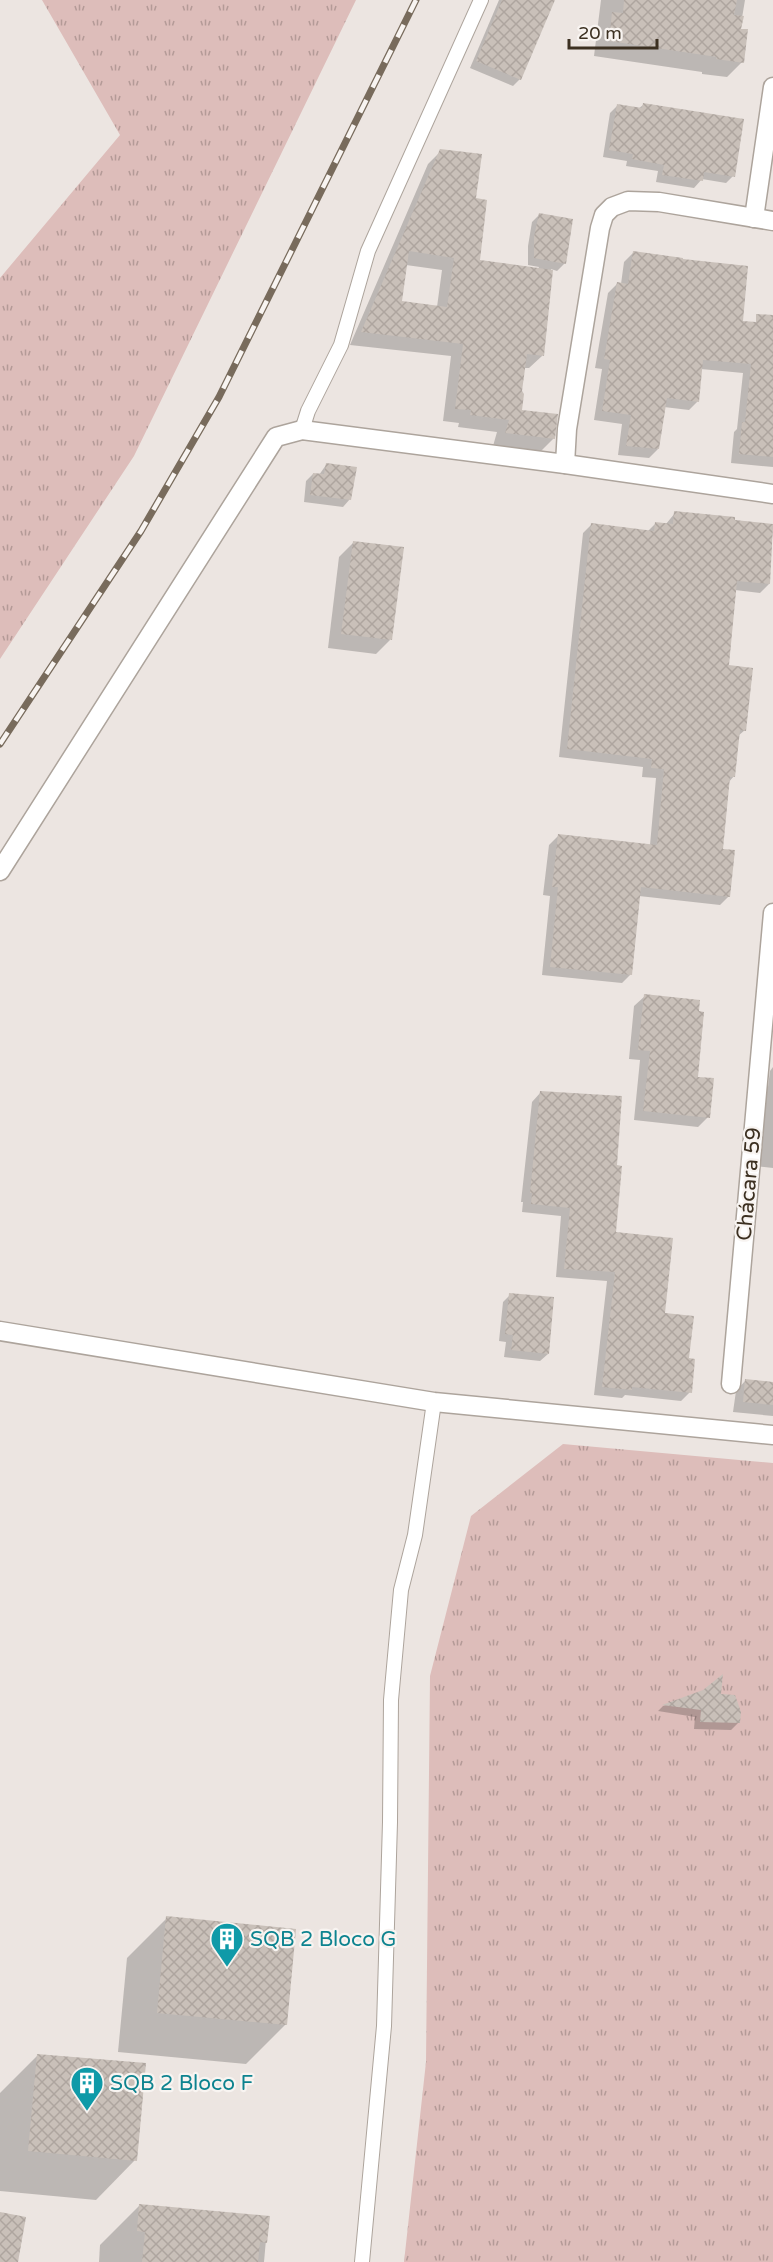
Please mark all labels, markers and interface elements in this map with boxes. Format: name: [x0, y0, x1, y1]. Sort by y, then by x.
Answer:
scale bar: [569, 12, 658, 50]
text: 20 m: [578, 22, 622, 44]
street label: Chácara 59: [732, 1126, 766, 1242]
building icon: SQB 2 Bloco G: [209, 1921, 245, 1968]
place label: SQB 2 Bloco G: [250, 1927, 396, 1952]
building icon: SQB 2 Bloco F: [69, 2065, 105, 2112]
place label: SQB 2 Bloco F: [110, 2071, 253, 2096]

